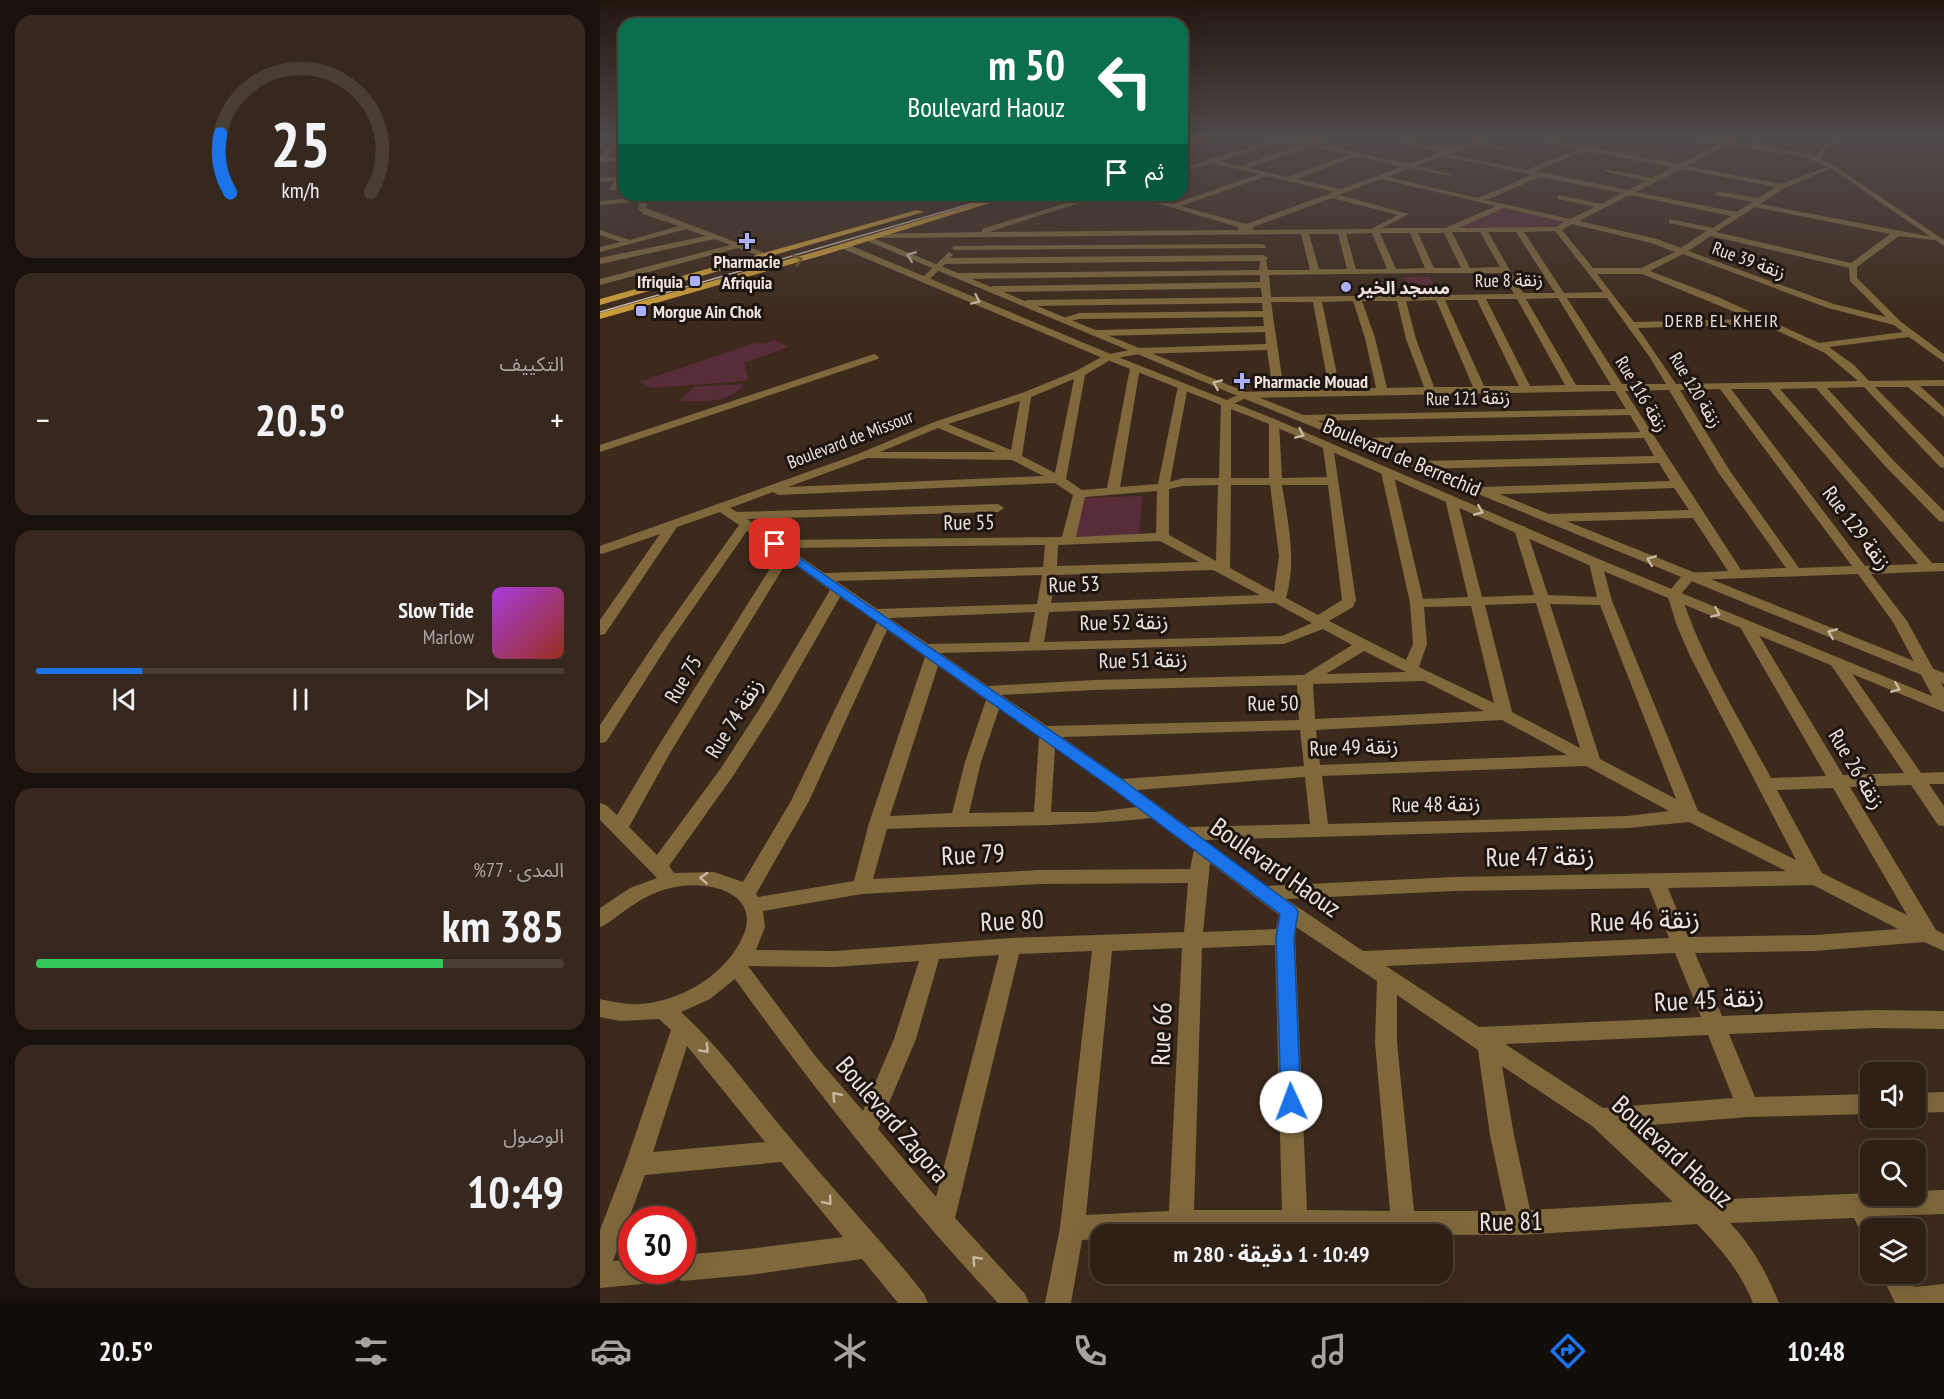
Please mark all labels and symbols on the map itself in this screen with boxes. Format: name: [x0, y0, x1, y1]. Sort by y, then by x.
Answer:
marker: Pharmacie Afriquia: [740, 234, 754, 248]
street label: Rue 39 زنقة: [1709, 236, 1789, 284]
place label: Pharmacie Afriquia: [714, 250, 781, 294]
one-way arrow: [906, 251, 917, 263]
one-way arrow: [792, 255, 803, 267]
street label: Rue 8 زنقة: [1475, 268, 1543, 292]
place label: Ifriquia: [637, 270, 683, 293]
marker: Ifriquia: [688, 274, 702, 288]
place label: مسجد الخير: [1357, 276, 1450, 299]
marker: مسجد الخير: [1339, 280, 1353, 294]
one-way arrow: [969, 293, 980, 305]
place label: Morgue Ain Chok: [653, 300, 762, 323]
marker: Morgue Ain Chok: [634, 304, 648, 318]
district label: DERB EL KHEIR: [1664, 309, 1780, 332]
street label: Rue 120 زنقة: [1664, 348, 1728, 432]
street label: Rue 116 زنقة: [1610, 352, 1674, 436]
place label: Pharmacie Mouad: [1254, 370, 1368, 393]
marker: Pharmacie Mouad: [1235, 374, 1249, 388]
one-way arrow: [1213, 379, 1224, 391]
street label: Rue 121 زنقة: [1426, 386, 1510, 410]
street label: Boulevard de Missour: [784, 404, 916, 474]
street label: Boulevard de Berrechid: [1319, 412, 1485, 502]
one-way arrow: [1293, 427, 1304, 439]
street label: Rue 129 زنقة: [1817, 481, 1897, 575]
one-way arrow: [1473, 504, 1484, 516]
street label: Rue 55: [943, 508, 995, 536]
pin: [749, 518, 800, 569]
one-way arrow: [1646, 555, 1657, 567]
street label: Rue 53: [1048, 570, 1100, 598]
one-way arrow: [1710, 606, 1721, 618]
street label: Rue 52 زنقة: [1079, 608, 1169, 636]
one-way arrow: [1827, 628, 1838, 640]
street label: Rue 51 زنقة: [1098, 646, 1188, 674]
street label: Rue 75: [658, 650, 708, 708]
street label: Rue 74 زنقة: [699, 673, 769, 763]
one-way arrow: [1890, 681, 1901, 693]
street label: Rue 50: [1247, 689, 1299, 717]
street label: Rue 26 زنقة: [1823, 724, 1891, 814]
street label: Rue 49 زنقة: [1309, 732, 1399, 762]
street label: Rue 48 زنقة: [1391, 790, 1481, 818]
street label: Boulevard Haouz: [1204, 810, 1348, 924]
street label: Rue 79: [940, 836, 1006, 872]
street label: Rue 47 زنقة: [1485, 839, 1595, 873]
one-way arrow: [700, 872, 709, 885]
street label: Rue 80: [979, 902, 1045, 938]
street label: Rue 46 زنقة: [1589, 902, 1701, 938]
street label: Rue 45 زنقة: [1653, 980, 1765, 1018]
street label: Rue 66: [1143, 1002, 1179, 1066]
one-way arrow: [698, 1043, 709, 1053]
street label: Boulevard Zagora: [829, 1049, 957, 1189]
position arrow: [1259, 1070, 1323, 1134]
street label: Boulevard Haouz: [1606, 1088, 1740, 1214]
one-way arrow: [832, 1092, 843, 1103]
one-way arrow: [821, 1194, 832, 1205]
street label: Rue 81: [1479, 1204, 1543, 1238]
speed limit sign: 30: [618, 1206, 696, 1284]
one-way arrow: [972, 1257, 983, 1267]

